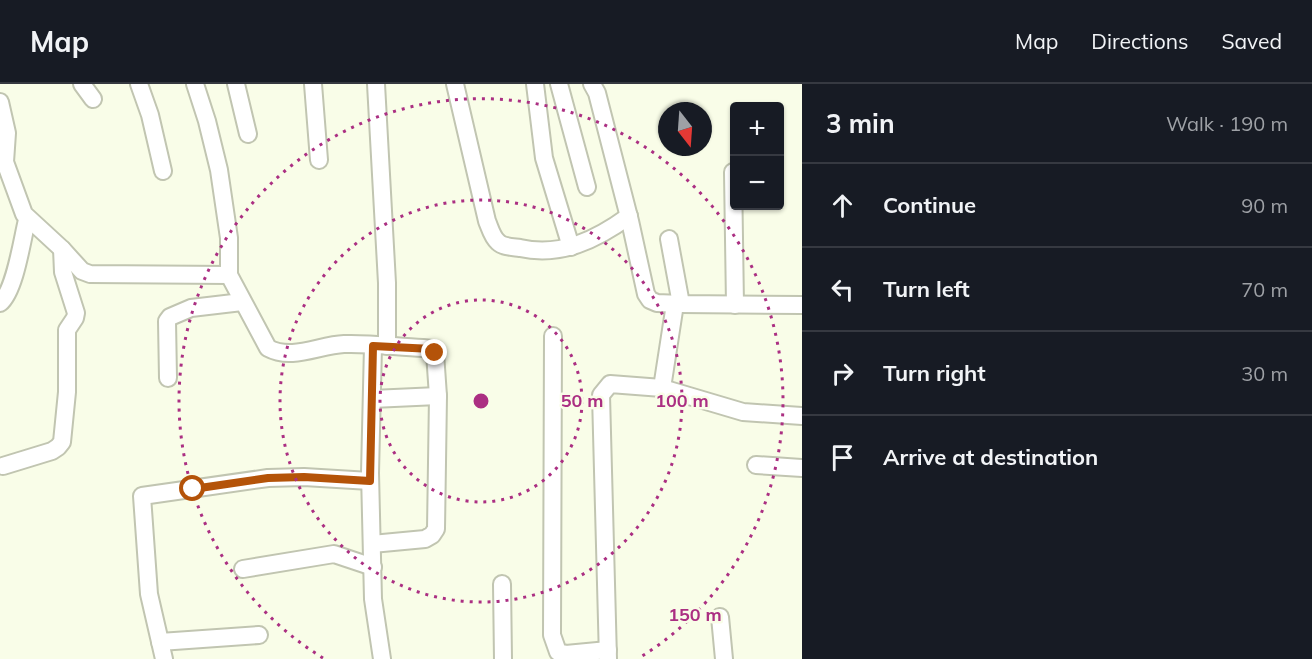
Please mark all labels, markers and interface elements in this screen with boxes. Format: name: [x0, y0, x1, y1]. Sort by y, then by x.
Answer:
text: Map: [30, 24, 89, 59]
text: Map: [1015, 28, 1058, 54]
text: Directions: [1091, 28, 1188, 54]
text: Saved: [1221, 28, 1282, 54]
north arrow: [658, 102, 712, 156]
map controls: [730, 102, 784, 210]
button: +: [730, 102, 784, 156]
text: 3 min: [826, 107, 895, 140]
text: Walk · 190 m: [1166, 111, 1288, 136]
button: −: [730, 156, 784, 210]
icon: ahead: [826, 189, 859, 222]
text: Continue: [883, 191, 976, 219]
text: 90 m: [1241, 193, 1288, 218]
icon: left: [826, 273, 859, 306]
text: Turn left: [883, 275, 970, 303]
text: 70 m: [1241, 277, 1288, 302]
route end: [421, 339, 447, 365]
icon: right: [826, 357, 859, 390]
text: Turn right: [883, 359, 986, 387]
text: 30 m: [1241, 361, 1288, 386]
text: 50 m: [561, 389, 603, 412]
text: 100 m: [655, 389, 709, 412]
centre of rings: [471, 391, 491, 411]
icon: arrive: [826, 441, 859, 474]
text: Arrive at destination: [883, 443, 1098, 471]
route start: [179, 475, 205, 501]
text: 150 m: [668, 603, 722, 626]

